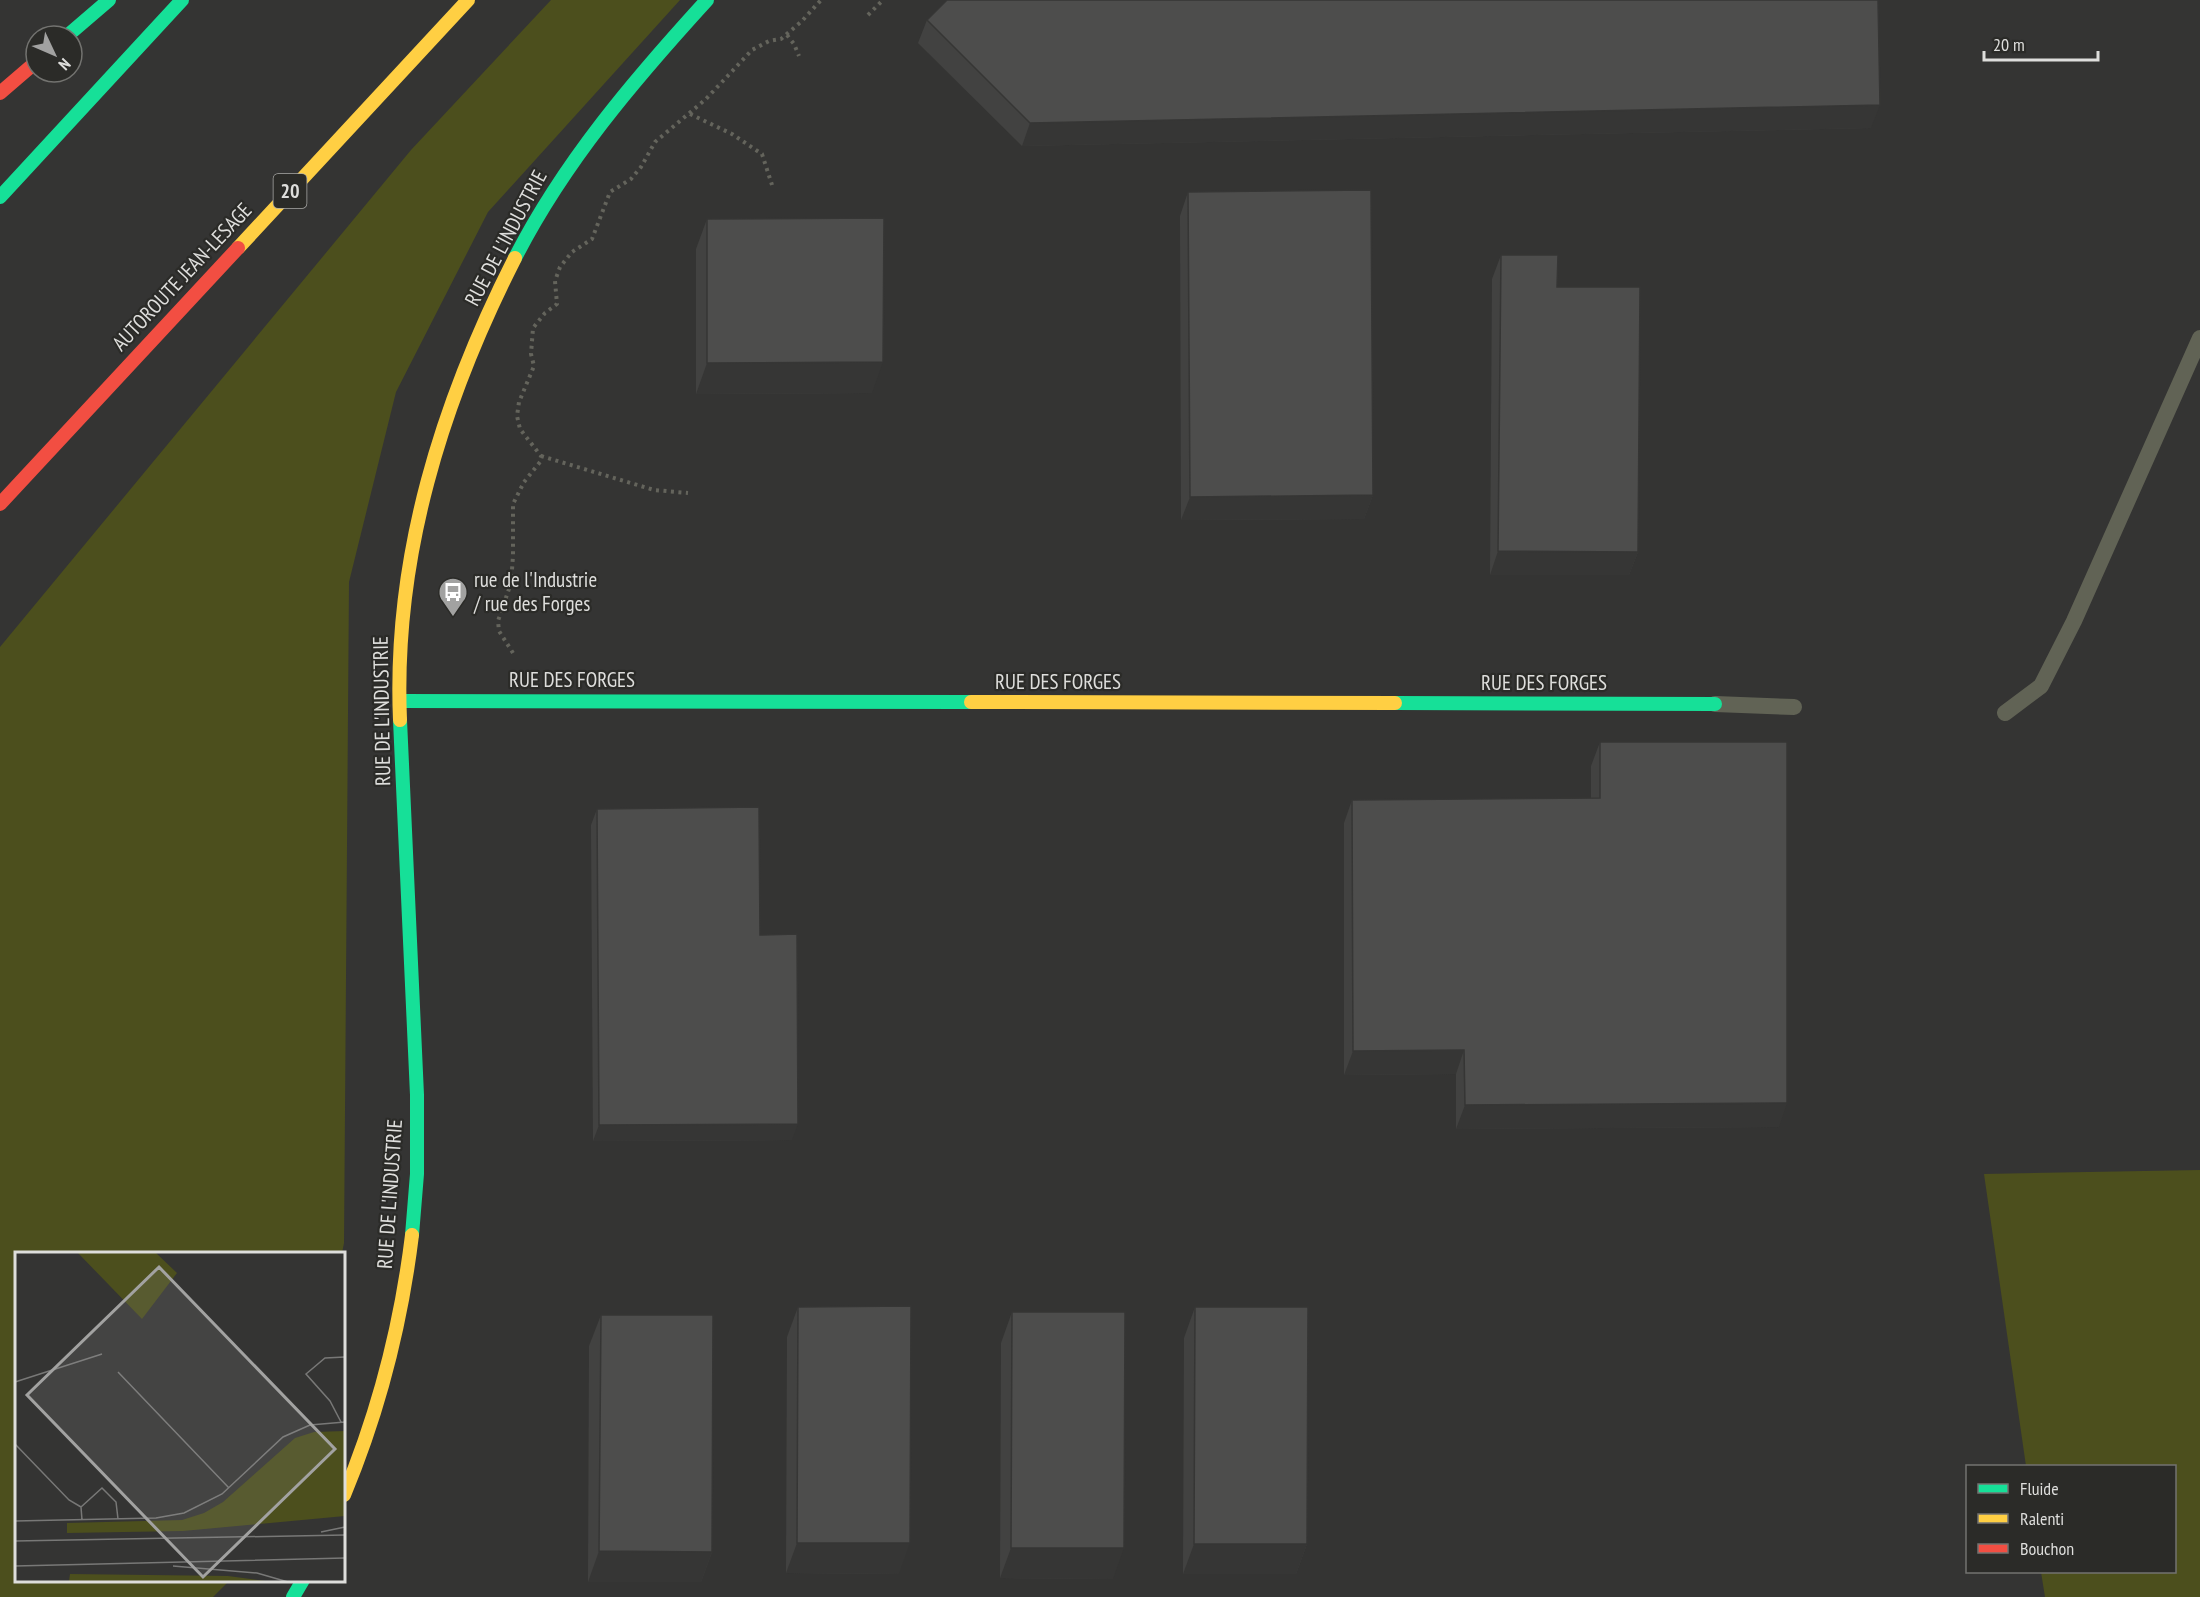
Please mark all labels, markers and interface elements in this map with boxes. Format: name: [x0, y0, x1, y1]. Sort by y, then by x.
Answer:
north arrow: [24, 24, 84, 84]
scale bar: [1984, 24, 2098, 62]
text: 20 m: [1993, 33, 2025, 56]
text: N: [55, 54, 75, 74]
street label: RUE DE L'INDUSTRIE: [458, 165, 553, 310]
road number: 20: [274, 174, 306, 208]
street label: AUTOROUTE JEAN-LESAGE: [106, 197, 257, 356]
place label: rue de l'Industrie / rue des Forges: [473, 566, 597, 617]
bus stop icon: rue de l'Industrie / rue des Forges: [437, 576, 469, 618]
street label: RUE DE L'INDUSTRIE: [367, 636, 396, 786]
street label: RUE DES FORGES: [509, 666, 635, 693]
street label: RUE DES FORGES: [995, 668, 1121, 695]
street label: RUE DES FORGES: [1481, 669, 1607, 696]
street label: RUE DE L'INDUSTRIE: [371, 1118, 408, 1270]
inset map: [15, 1252, 345, 1582]
legend: [1966, 1465, 2176, 1573]
text: Fluide: [2020, 1477, 2059, 1500]
text: Ralenti: [2020, 1507, 2064, 1530]
text: Bouchon: [2020, 1537, 2074, 1560]

